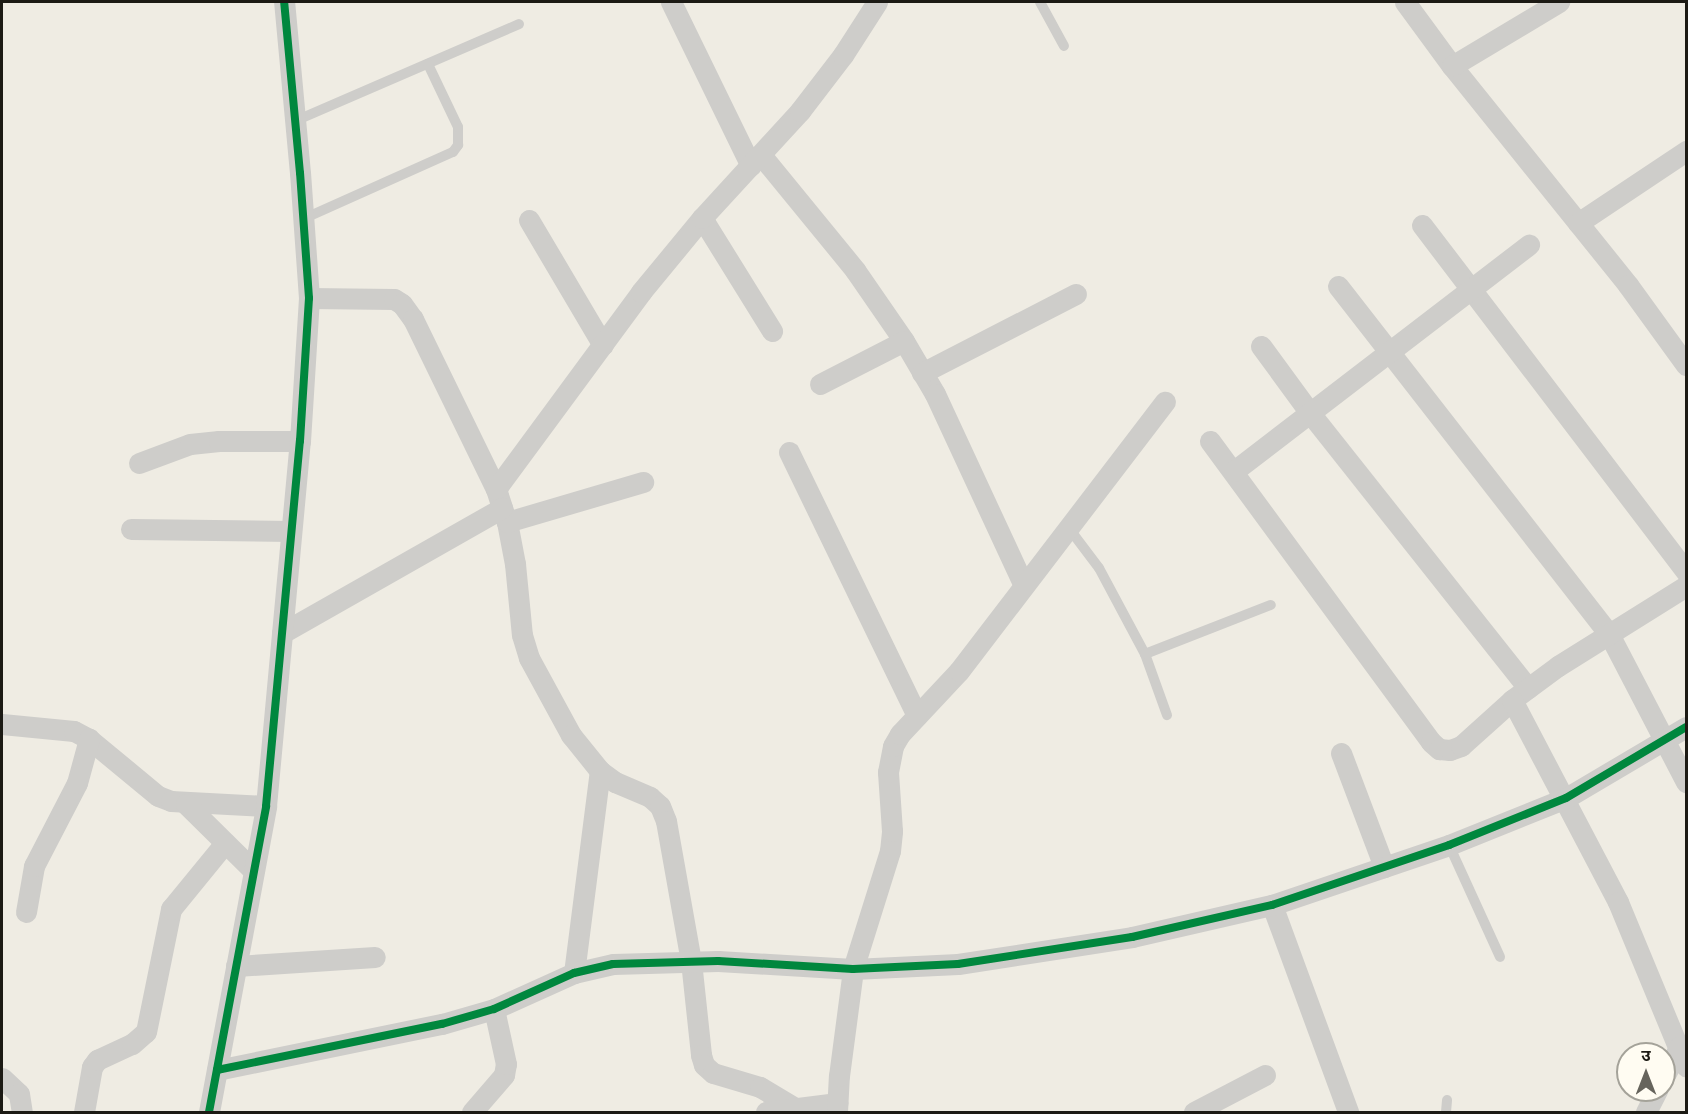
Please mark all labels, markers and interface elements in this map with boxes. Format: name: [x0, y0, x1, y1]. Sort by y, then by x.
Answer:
north arrow: [1616, 1042, 1676, 1102]
text: उ: [1641, 1044, 1651, 1067]

